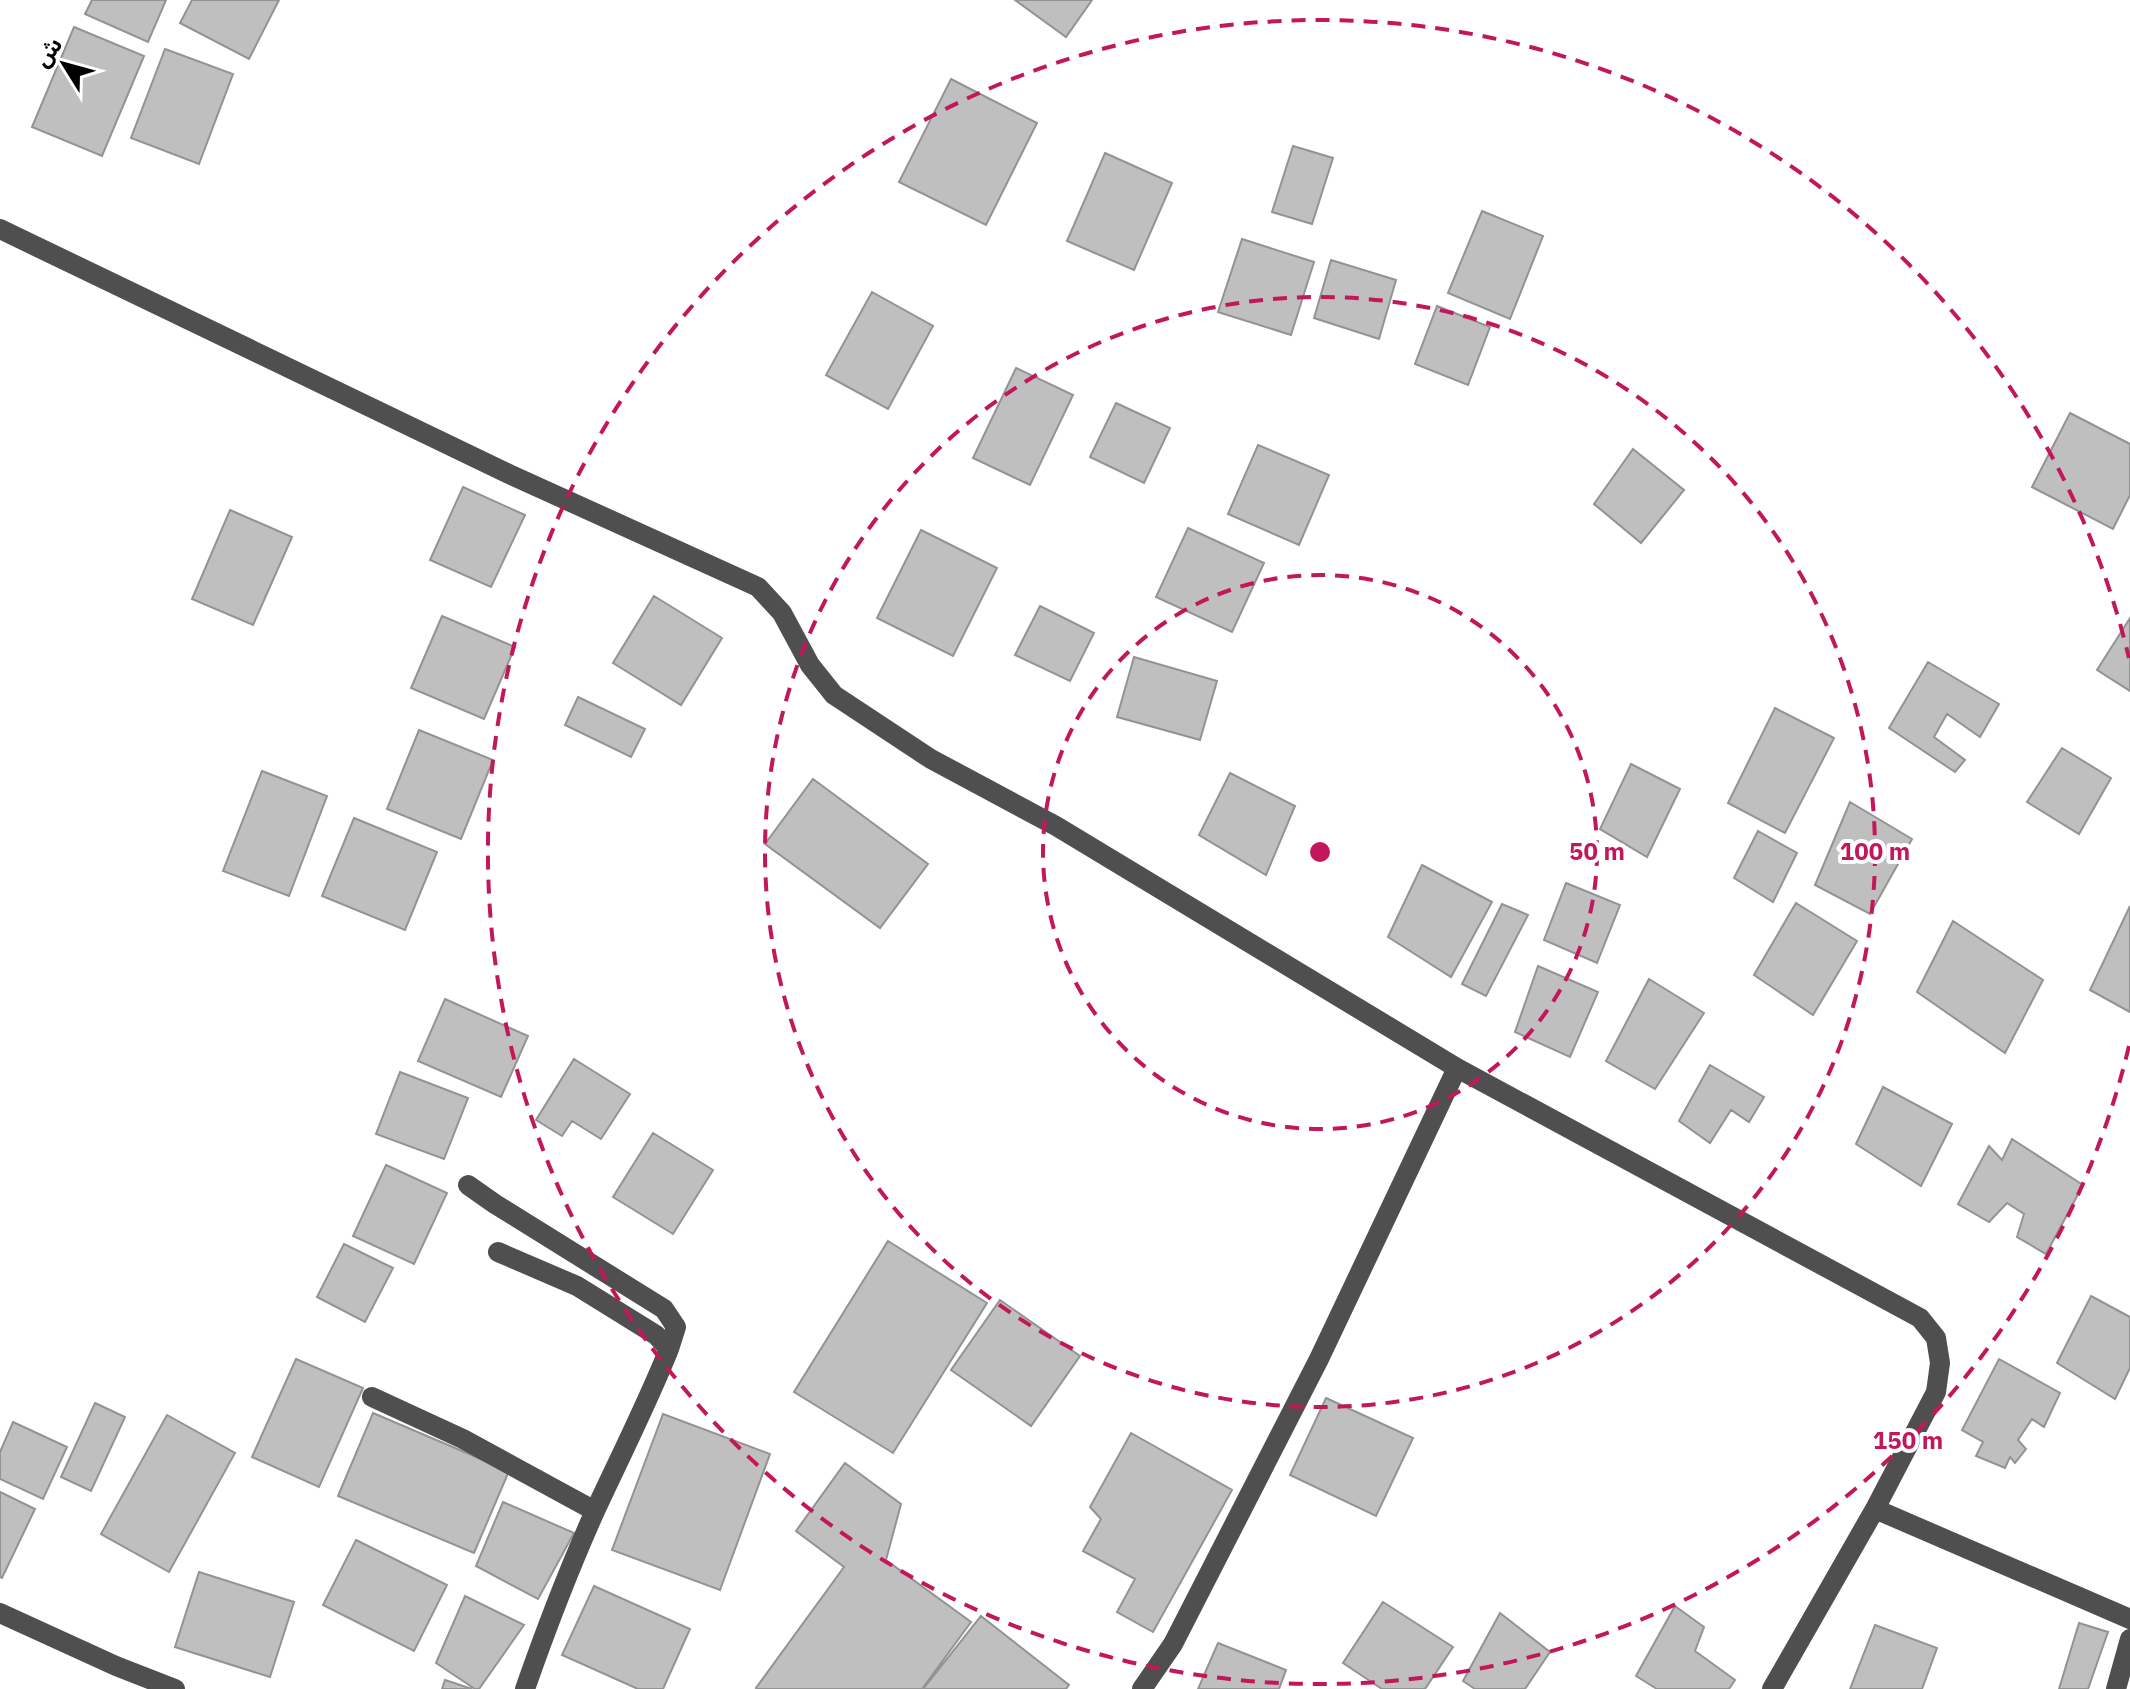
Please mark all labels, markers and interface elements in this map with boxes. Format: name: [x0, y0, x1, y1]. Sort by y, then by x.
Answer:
north arrow: [24, 24, 104, 104]
text: ش: [27, 31, 68, 72]
text: 50 m: [1569, 835, 1625, 867]
text: 100 m: [1840, 835, 1910, 867]
centre of rings: [1306, 838, 1334, 866]
text: 150 m: [1873, 1424, 1943, 1456]

